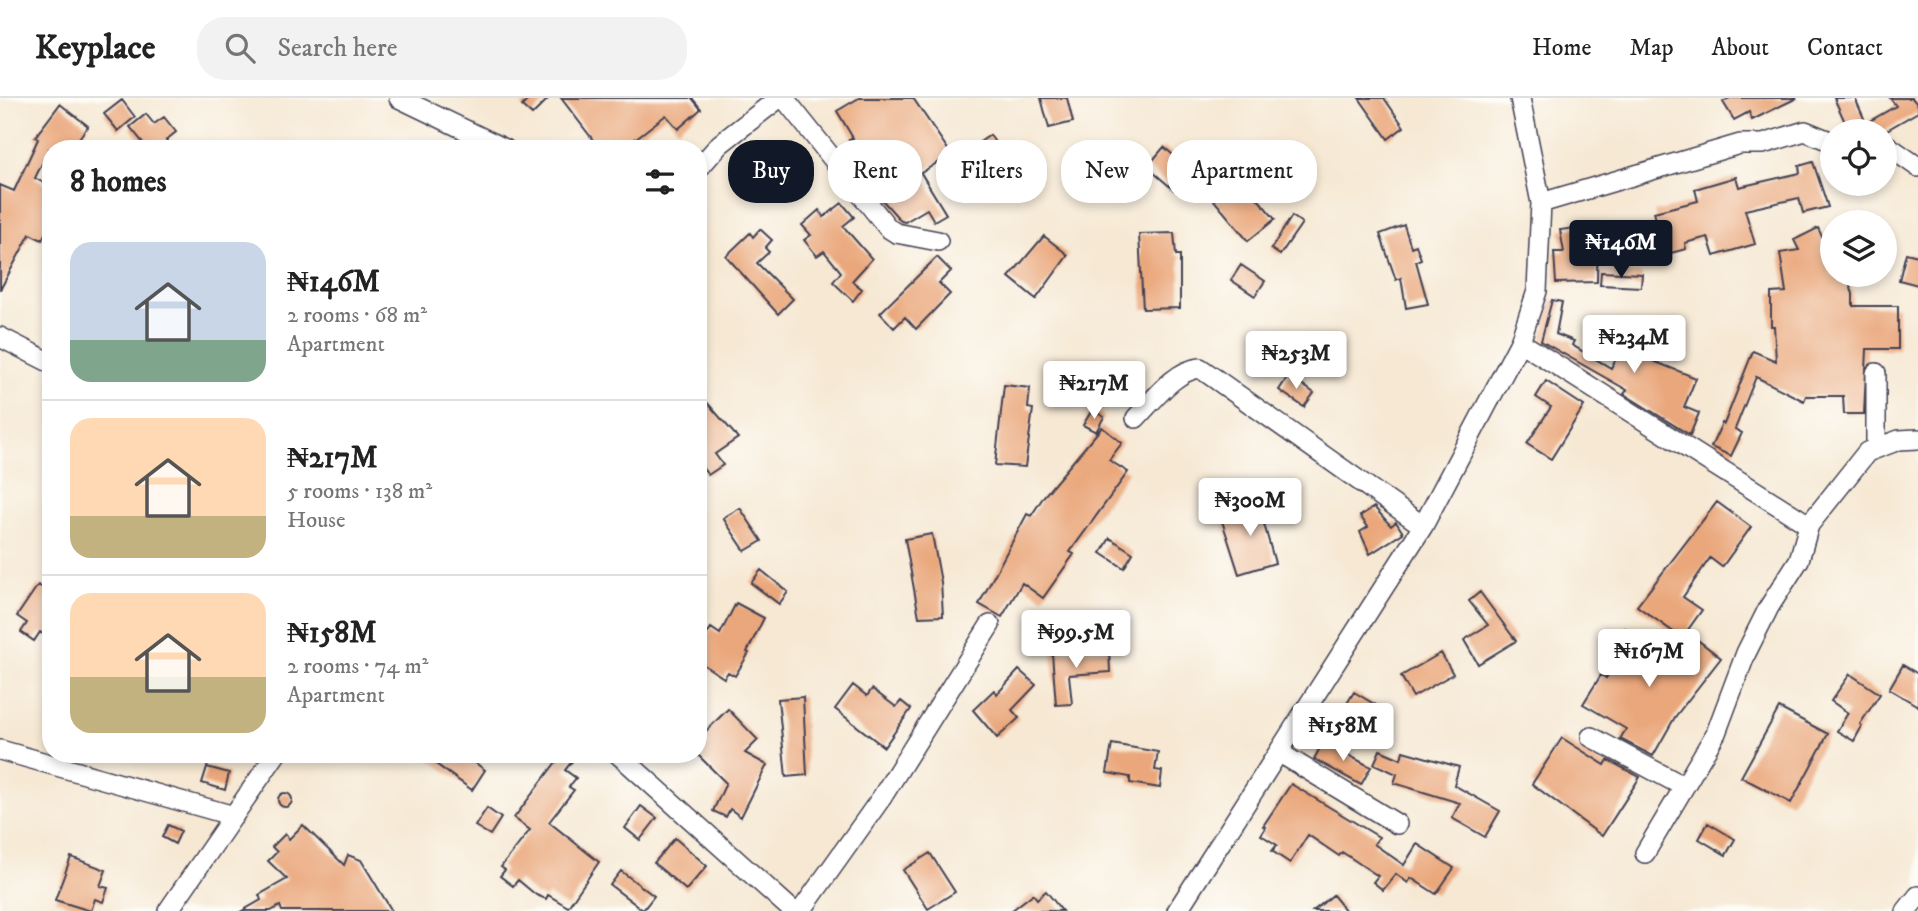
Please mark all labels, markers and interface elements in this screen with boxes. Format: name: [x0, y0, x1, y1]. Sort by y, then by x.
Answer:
search box: [197, 17, 687, 80]
text: Keyplace: [35, 28, 155, 69]
icon: search: [221, 29, 259, 67]
text: Search here: [277, 32, 398, 65]
text: Home: [1532, 33, 1591, 63]
text: Map: [1629, 33, 1674, 63]
text: About: [1712, 33, 1769, 63]
text: Contact: [1807, 33, 1883, 63]
map controls: [1820, 119, 1897, 287]
button: locate: [1820, 119, 1897, 196]
chip: Buy: [728, 140, 814, 203]
chip: Rent: [828, 140, 922, 203]
chip: Filters: [936, 140, 1047, 203]
chip: New: [1061, 140, 1153, 203]
chip: Apartment: [1167, 140, 1317, 203]
icon: filters: [641, 163, 679, 201]
text: 8 homes: [70, 164, 167, 201]
button: layers: [1820, 210, 1897, 287]
pin: ₦146M: [1572, 220, 1670, 280]
text: ₦146M: [1585, 228, 1657, 257]
text: ₦146M: [287, 264, 380, 301]
icon: home: [126, 270, 210, 354]
text: 2 rooms · 68 m²: [287, 301, 427, 330]
pin: ₦234M: [1585, 316, 1683, 375]
text: ₦234M: [1599, 323, 1669, 352]
text: Apartment: [287, 330, 385, 359]
pin: ₦253M: [1247, 331, 1345, 391]
text: ₦253M: [1262, 339, 1330, 368]
pin: ₦217M: [1045, 362, 1143, 421]
text: ₦217M: [1059, 369, 1129, 398]
text: ₦217M: [287, 440, 378, 477]
icon: home: [126, 446, 210, 530]
text: 5 rooms · 138 m²: [287, 477, 432, 506]
pin: ₦300M: [1201, 478, 1299, 538]
text: ₦300M: [1215, 486, 1285, 515]
text: House: [287, 506, 345, 535]
pin: ₦99.5M: [1019, 610, 1133, 670]
text: ₦158M: [287, 615, 377, 652]
text: ₦99.5M: [1037, 618, 1115, 647]
icon: home: [126, 621, 210, 705]
pin: ₦167M: [1600, 630, 1698, 689]
text: ₦167M: [1614, 637, 1684, 666]
text: 2 rooms · 74 m²: [287, 652, 428, 681]
text: Apartment: [287, 681, 385, 710]
pin: ₦158M: [1294, 704, 1392, 763]
text: ₦158M: [1309, 711, 1377, 740]

